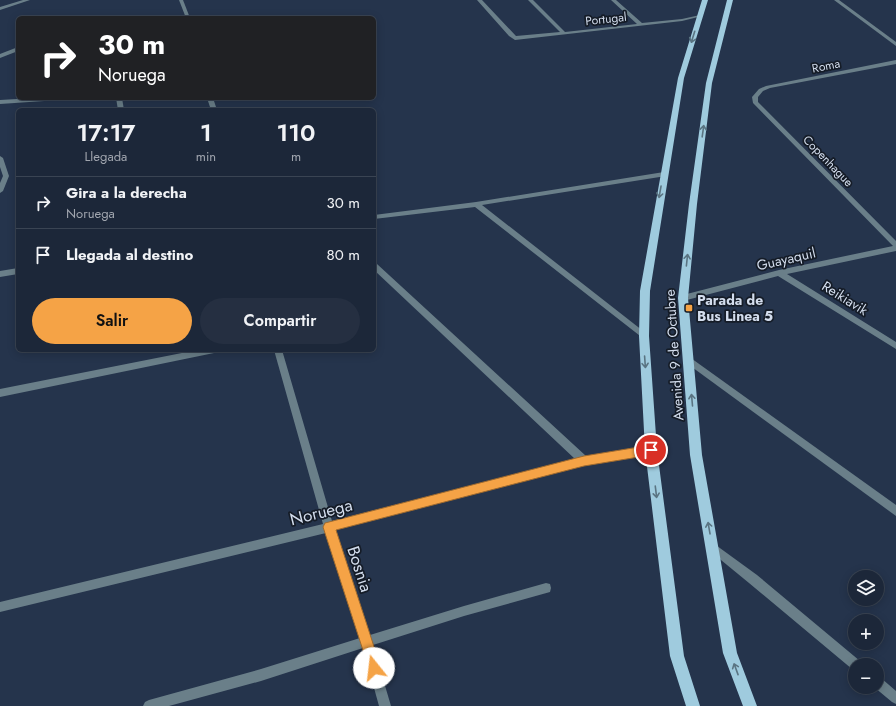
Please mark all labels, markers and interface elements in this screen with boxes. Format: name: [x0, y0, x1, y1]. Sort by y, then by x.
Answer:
street label: Portugal: [584, 8, 628, 30]
text: 30 m: [98, 24, 165, 65]
one-way arrow: [689, 31, 696, 44]
icon: right: [32, 32, 84, 84]
street label: Roma: [810, 54, 842, 78]
text: Noruega: [98, 62, 166, 88]
text: 17:17: [76, 115, 135, 150]
text: 1: [200, 115, 212, 150]
text: 110: [277, 115, 316, 150]
one-way arrow: [699, 124, 707, 137]
street label: Copenhague: [799, 131, 857, 191]
text: Llegada: [84, 147, 127, 166]
text: min: [196, 147, 216, 166]
text: m: [291, 147, 301, 166]
text: Gira a la derecha: [66, 182, 187, 204]
one-way arrow: [656, 185, 664, 198]
icon: right: [32, 192, 54, 214]
text: 30 m: [327, 192, 360, 214]
text: Noruega: [66, 204, 115, 223]
street label: Guayaquil: [755, 243, 817, 275]
icon: arrive: [32, 244, 54, 266]
text: Llegada al destino: [66, 244, 193, 266]
text: 80 m: [327, 244, 360, 266]
one-way arrow: [683, 254, 691, 267]
street label: Reikiavik: [818, 276, 873, 320]
street label: Avenida 9 de Octubre: [659, 289, 689, 421]
place label: Parada de Bus Linea 5: [697, 290, 773, 326]
button: Salir: [32, 298, 192, 344]
button: Compartir: [200, 298, 360, 344]
marker: Parada de Bus Linea 5: [684, 303, 694, 313]
one-way arrow: [642, 355, 649, 368]
one-way arrow: [688, 394, 695, 407]
pin: [634, 433, 668, 467]
icon: arrive: [640, 439, 662, 461]
one-way arrow: [652, 485, 660, 498]
street label: Noruega: [287, 493, 355, 531]
one-way arrow: [705, 522, 713, 535]
street label: Bosnia: [341, 543, 379, 595]
map controls: [848, 570, 884, 694]
button: layers: [848, 570, 884, 606]
button: +: [848, 614, 884, 650]
position arrow: [353, 647, 395, 689]
button: −: [848, 658, 884, 694]
one-way arrow: [732, 664, 740, 676]

